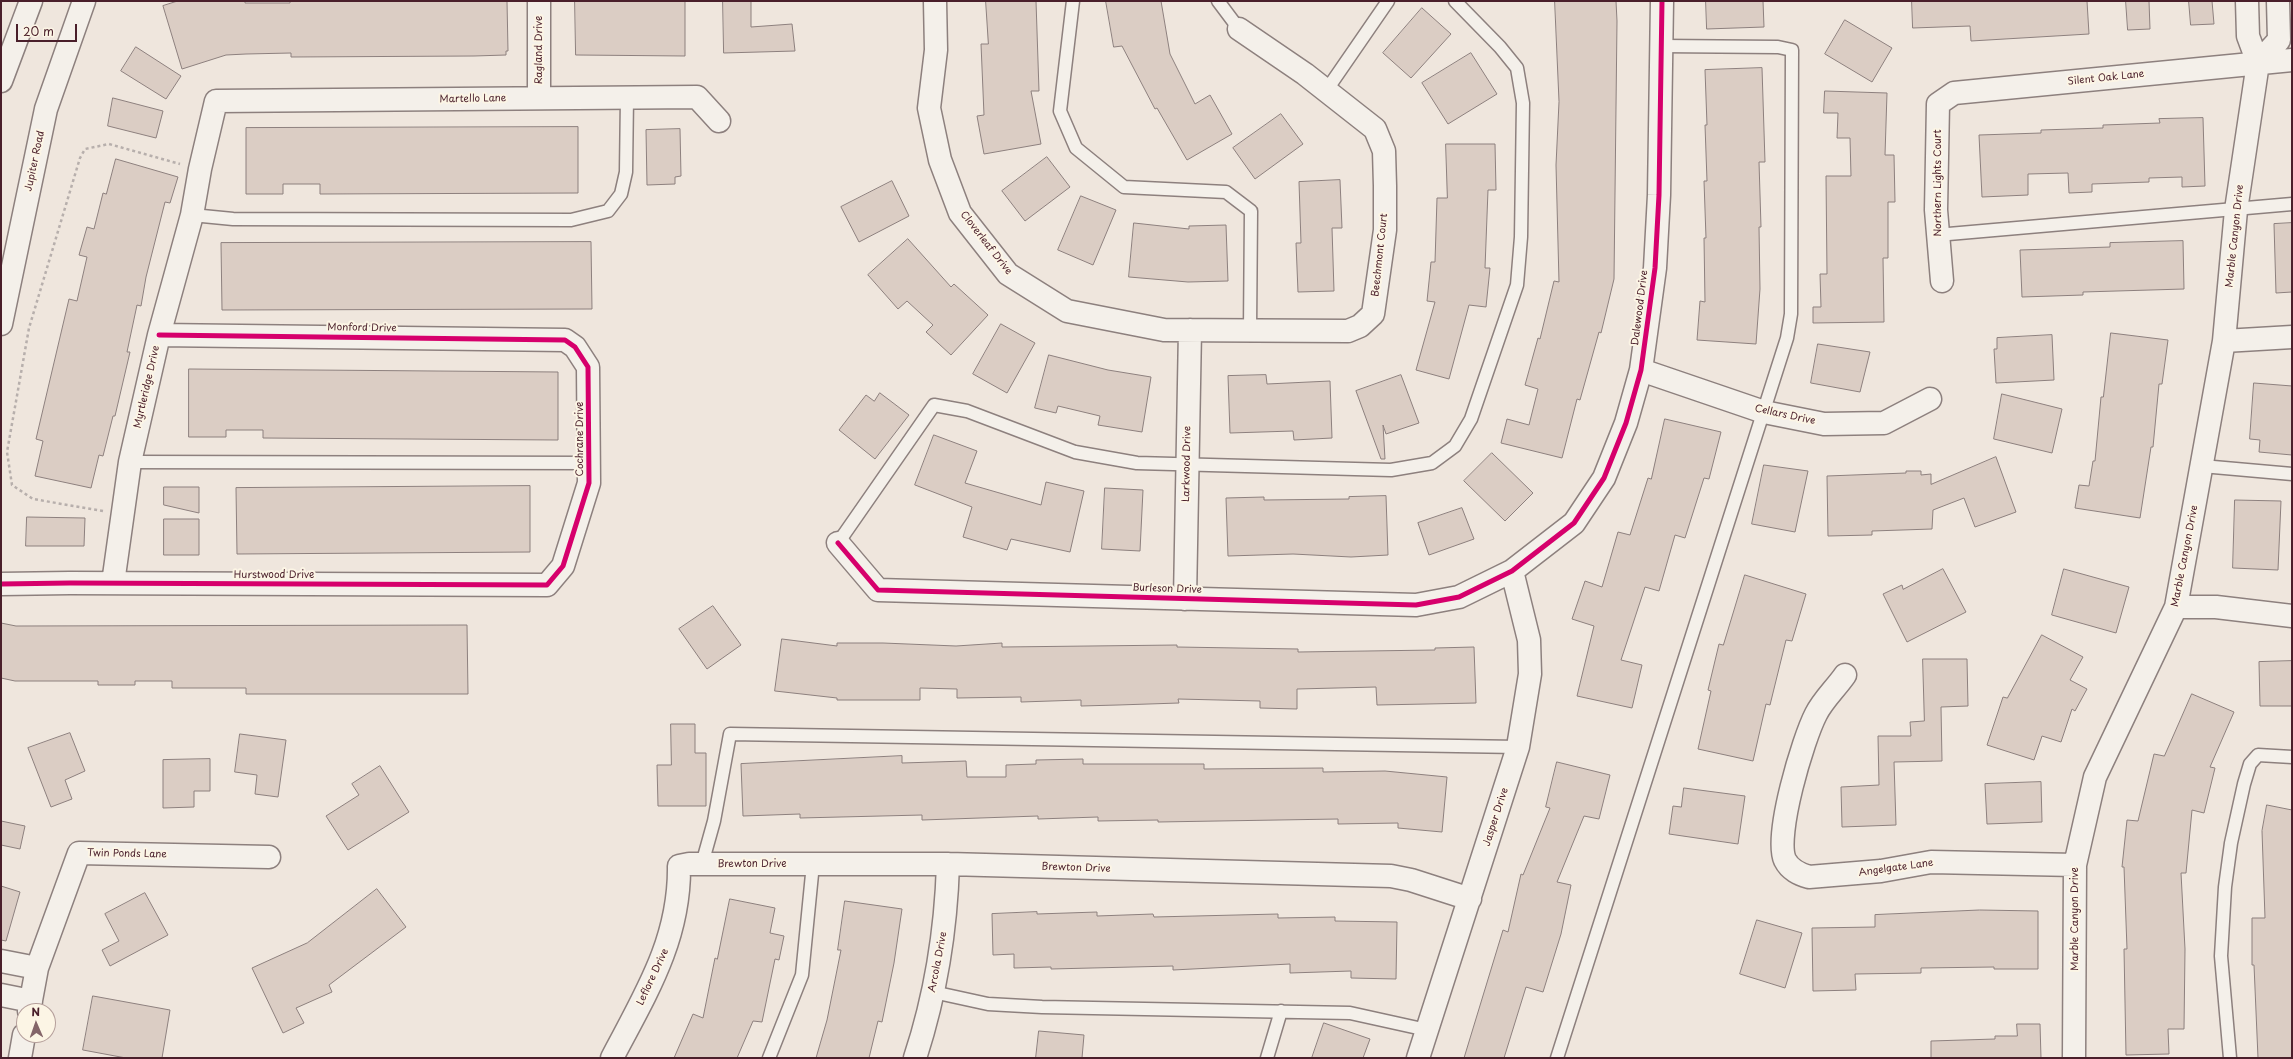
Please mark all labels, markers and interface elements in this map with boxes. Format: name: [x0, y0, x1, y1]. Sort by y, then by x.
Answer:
scale bar: [18, 16, 79, 42]
street label: Ragland Drive: [533, 16, 545, 84]
text: 20 m: [23, 22, 54, 40]
street label: Silent Oak Lane: [2067, 68, 2145, 88]
street label: Martello Lane: [439, 92, 507, 106]
street label: Northern Lights Court: [1932, 129, 1944, 237]
street label: Jupiter Road: [23, 130, 47, 192]
street label: Marble Canyon Drive: [2224, 184, 2246, 288]
street label: Cloverleaf Drive: [957, 209, 1015, 277]
street label: Beechmont Court: [1370, 213, 1390, 297]
street label: Dalewood Drive: [1629, 270, 1651, 346]
street label: Monford Drive: [327, 321, 397, 335]
street label: Myrtleridge Drive: [132, 344, 162, 430]
street label: Cochrane Drive: [574, 402, 586, 476]
street label: Cellars Drive: [1754, 403, 1816, 427]
street label: Larkwood Drive: [1180, 426, 1194, 502]
street label: Marble Canyon Drive: [2169, 504, 2201, 608]
street label: Hurstwood Drive: [234, 569, 314, 581]
street label: Burleson Drive: [1132, 582, 1202, 596]
street label: Jasper Drive: [1481, 786, 1511, 848]
street label: Twin Ponds Lane: [87, 847, 167, 861]
street label: Angelgate Lane: [1858, 857, 1934, 879]
street label: Brewton Drive: [717, 858, 787, 870]
street label: Brewton Drive: [1041, 861, 1111, 875]
street label: Marble Canyon Drive: [2069, 867, 2081, 971]
street label: Arcola Drive: [926, 931, 950, 993]
street label: Leflore Drive: [635, 947, 671, 1007]
north arrow: [16, 1003, 56, 1043]
text: N: [31, 1003, 40, 1020]

